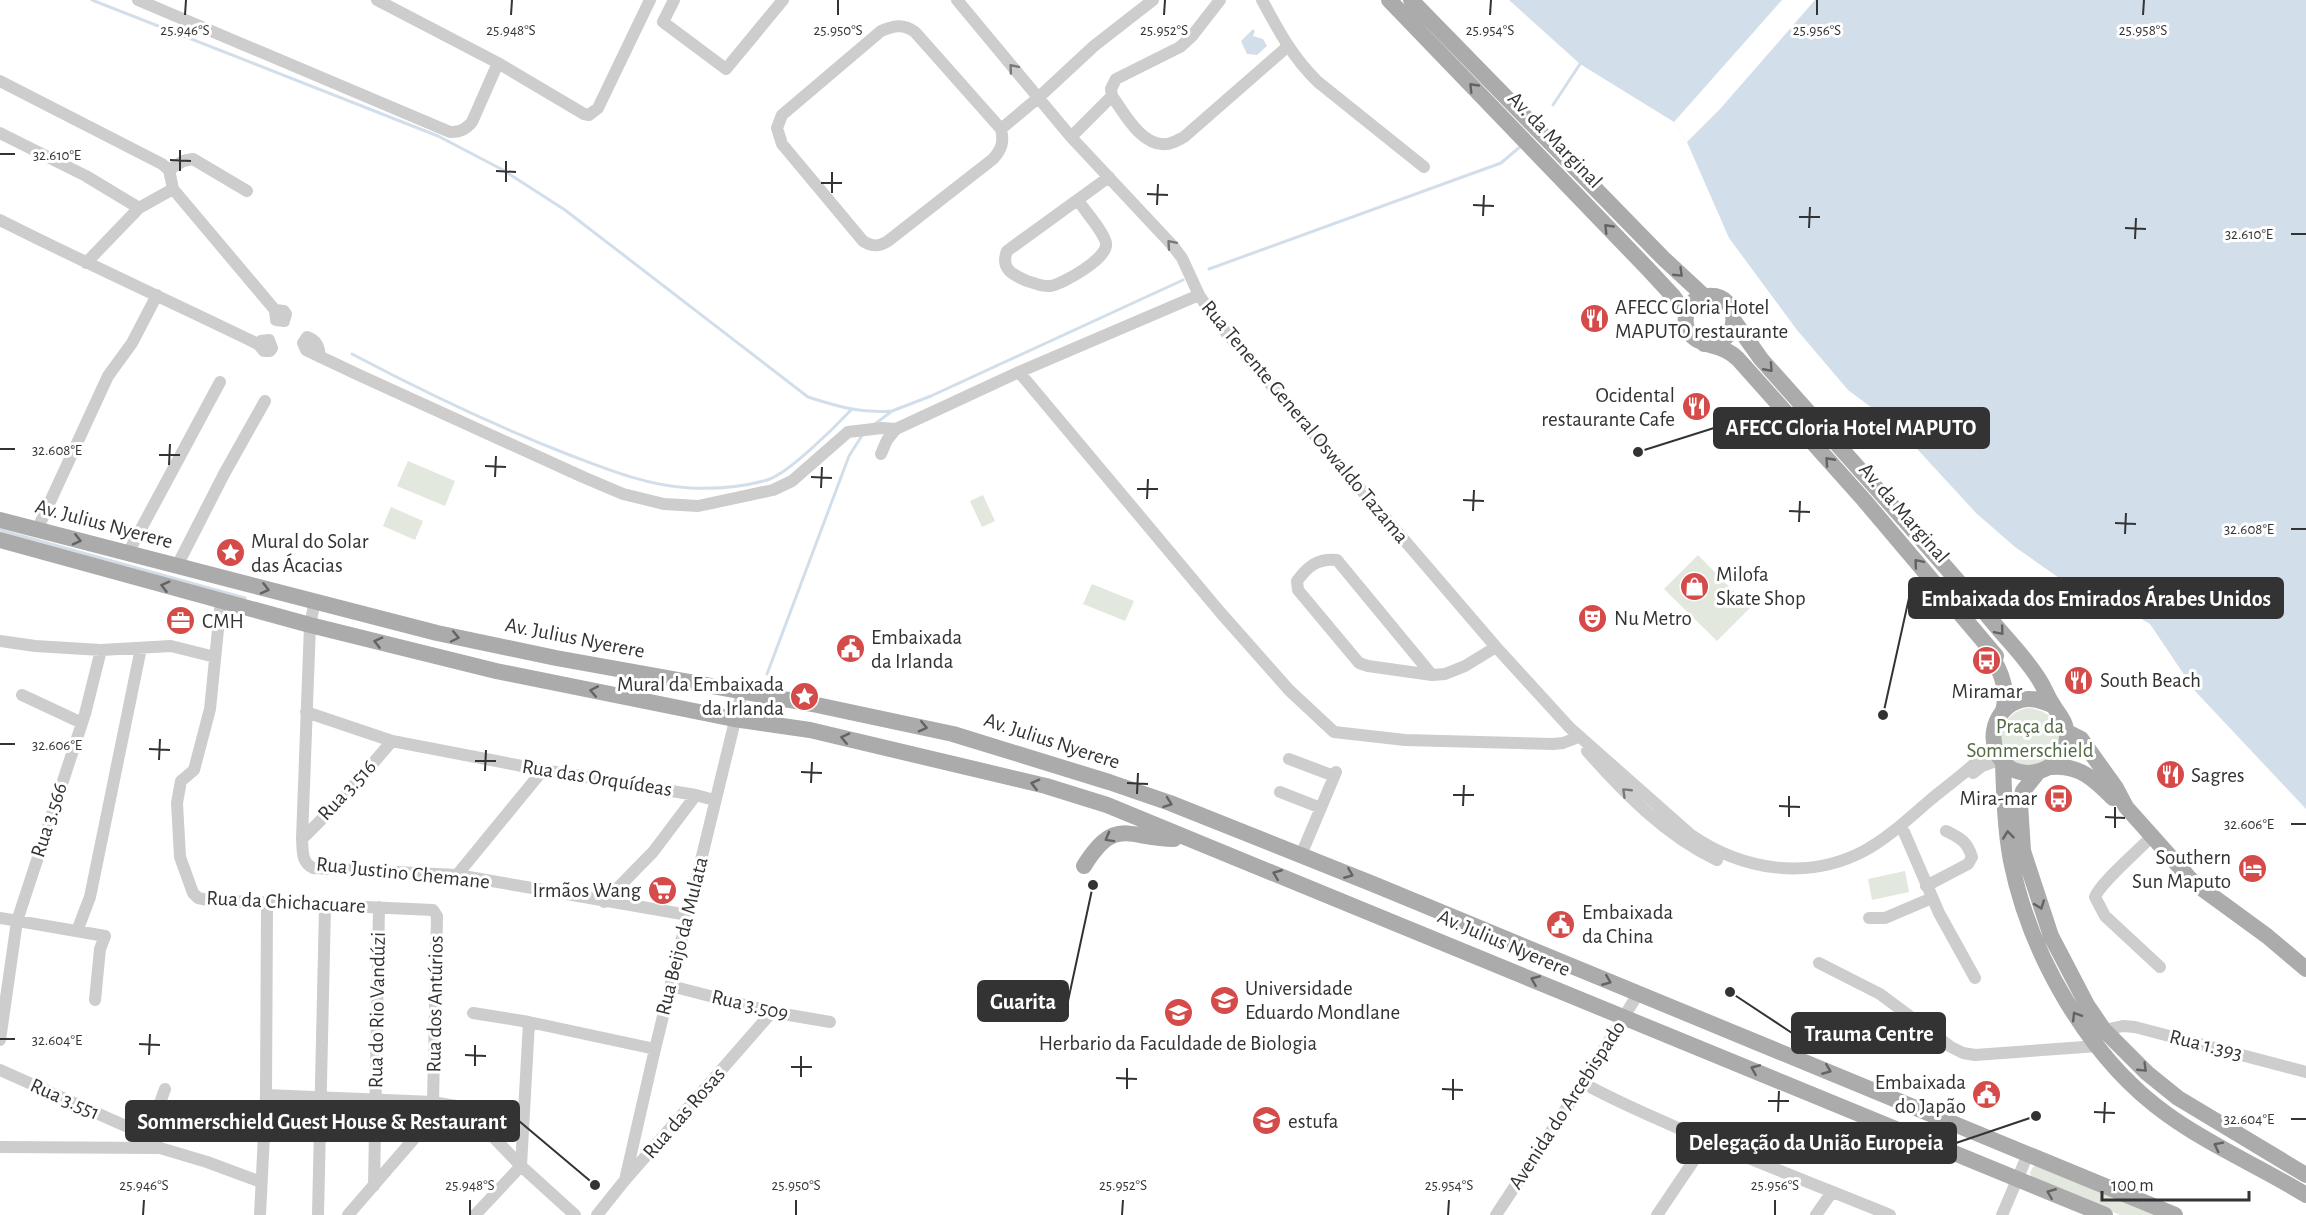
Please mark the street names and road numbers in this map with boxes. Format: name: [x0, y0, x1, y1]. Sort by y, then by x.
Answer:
street label: Av. da Marginal: [1504, 88, 1606, 192]
street label: Rua Tenente General Oswaldo Tazama: [1197, 297, 1413, 548]
street label: Av. da Marginal: [1855, 459, 1953, 567]
street label: Av. Julius Nyerere: [33, 496, 175, 552]
street label: Av. Julius Nyerere: [504, 614, 646, 662]
street label: Av. Julius Nyerere: [981, 709, 1123, 773]
street label: Rua 3.516: [314, 756, 380, 824]
street label: Rua das Orquídeas: [521, 756, 673, 800]
street label: Rua 3.566: [27, 780, 71, 860]
street label: Rua Justino Chemane: [315, 853, 491, 893]
street label: Rua Beijo da Mulata: [652, 854, 712, 1017]
street label: Rua da Chichacuare: [206, 887, 366, 917]
street label: Av. Julius Nyerere: [1435, 906, 1573, 980]
street label: Rua do Rio Vandúzi: [365, 932, 389, 1088]
street label: Rua dos Antúrios: [423, 935, 447, 1073]
street label: Rua 3.509: [709, 986, 791, 1024]
street label: Avenida do Arcebispado: [1505, 1017, 1629, 1193]
street label: Rua 1.393: [2167, 1026, 2245, 1064]
street label: Rua das Rosas: [639, 1063, 729, 1163]
street label: Rua 3.551: [27, 1074, 103, 1124]

